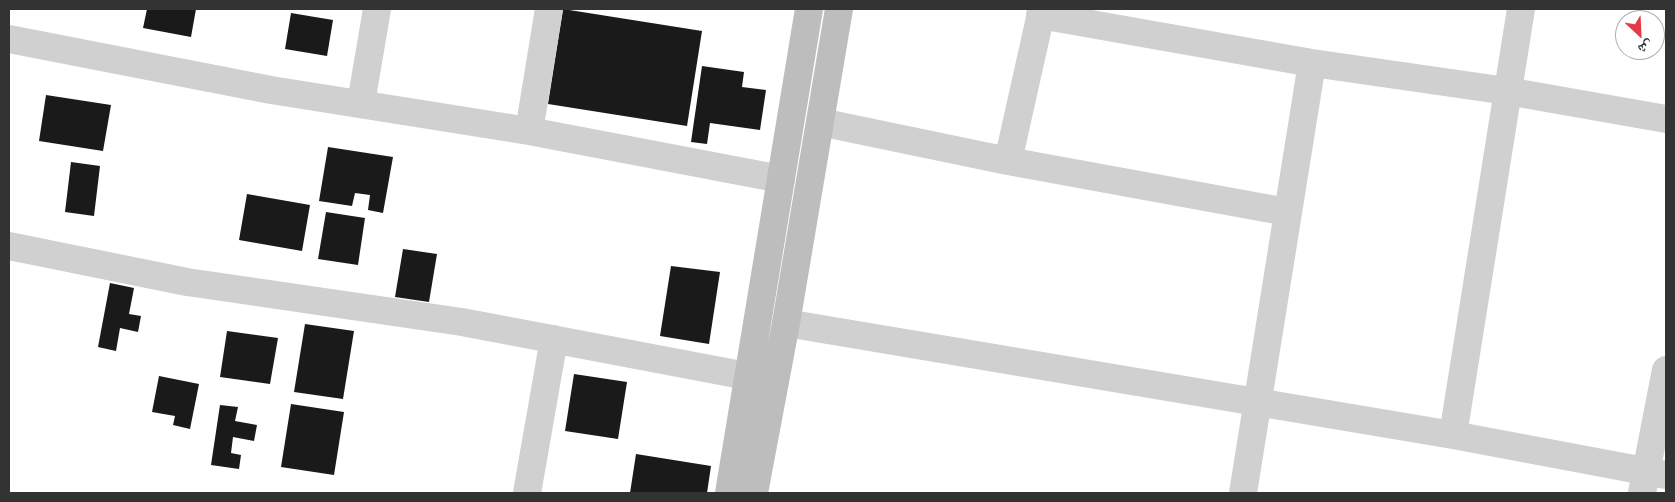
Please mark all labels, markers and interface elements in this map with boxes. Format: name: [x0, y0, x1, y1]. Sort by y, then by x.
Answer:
north arrow: [1615, 10, 1665, 60]
text: ش: [1635, 36, 1656, 59]

